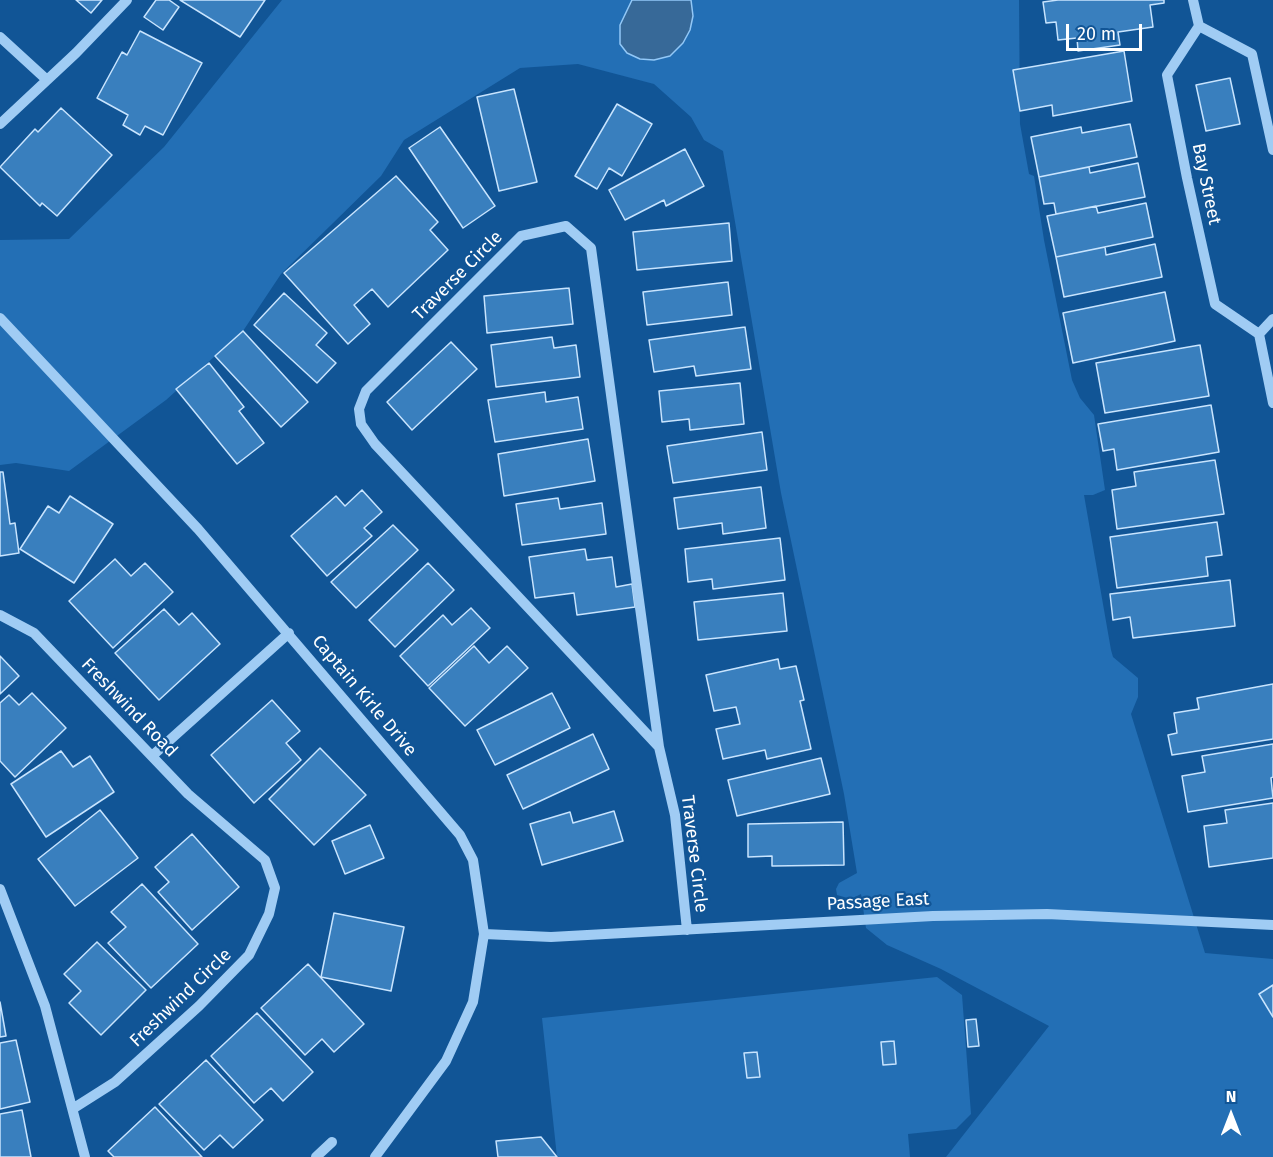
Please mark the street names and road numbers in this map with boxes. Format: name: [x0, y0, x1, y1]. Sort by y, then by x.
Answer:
street label: Bay Street: [1187, 141, 1225, 227]
street label: Traverse Circle: [409, 227, 507, 325]
street label: Captain Kirle Drive: [307, 631, 421, 761]
street label: Freshwind Road: [76, 654, 182, 762]
street label: Traverse Circle: [676, 794, 712, 914]
street label: Passage East: [826, 889, 930, 915]
street label: Freshwind Circle: [126, 944, 236, 1052]

